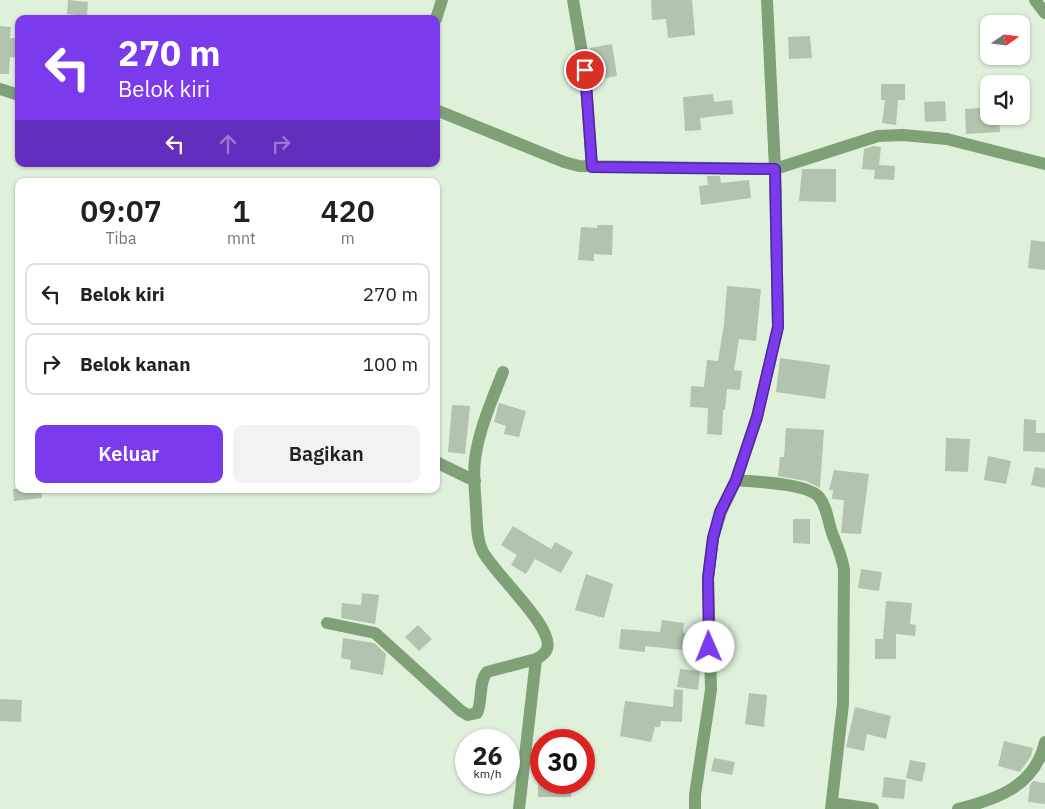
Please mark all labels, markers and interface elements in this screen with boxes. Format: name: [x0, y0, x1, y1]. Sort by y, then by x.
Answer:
north arrow: [980, 15, 1030, 65]
map controls: [980, 15, 1030, 125]
text: 270 m: [118, 30, 221, 76]
icon: left: [35, 35, 100, 100]
pin: [564, 49, 606, 91]
icon: arrive: [571, 56, 599, 84]
text: Belok kiri: [118, 74, 210, 103]
button: sound: [980, 75, 1030, 125]
icon: left: [161, 130, 189, 158]
icon: ahead: [214, 130, 242, 158]
icon: right: [267, 130, 295, 158]
text: 09:07: [80, 191, 162, 230]
text: 1: [232, 191, 250, 230]
text: 420: [321, 191, 375, 230]
text: Tiba: [105, 228, 136, 248]
text: mnt: [227, 228, 256, 248]
text: m: [341, 228, 355, 248]
icon: left: [37, 280, 65, 308]
text: Belok kiri: [80, 282, 165, 306]
text: 270 m: [363, 282, 418, 306]
icon: right: [37, 350, 65, 378]
text: Belok kanan: [80, 352, 191, 376]
text: 100 m: [363, 352, 418, 376]
button: Keluar: [35, 425, 223, 483]
button: Bagikan: [233, 425, 420, 483]
position arrow: [682, 620, 734, 672]
speed limit sign: 30: [530, 729, 595, 794]
text: 26: [472, 739, 503, 772]
text: km/h: [473, 766, 502, 781]

